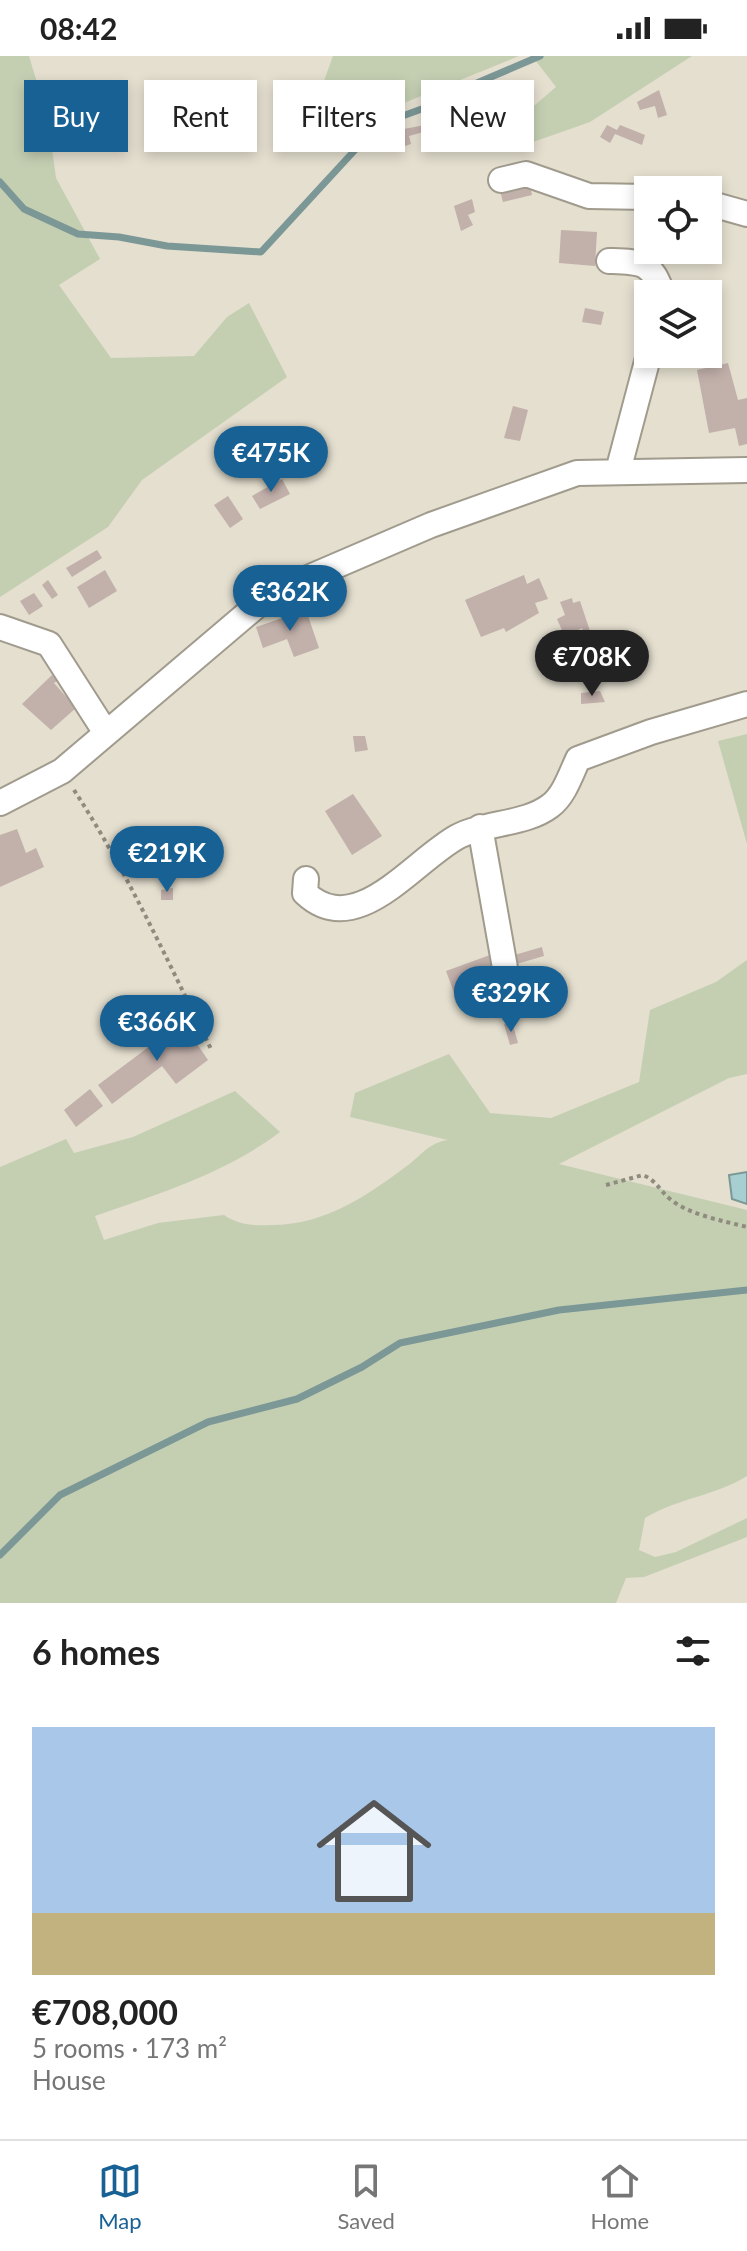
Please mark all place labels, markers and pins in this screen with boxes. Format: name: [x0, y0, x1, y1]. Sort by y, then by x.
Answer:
pin: €475K: [215, 426, 327, 494]
pin: €362K: [234, 565, 346, 633]
pin: €708K: [536, 630, 648, 698]
pin: €219K: [111, 826, 223, 894]
pin: €329K: [455, 966, 567, 1034]
pin: €366K: [101, 995, 213, 1063]

